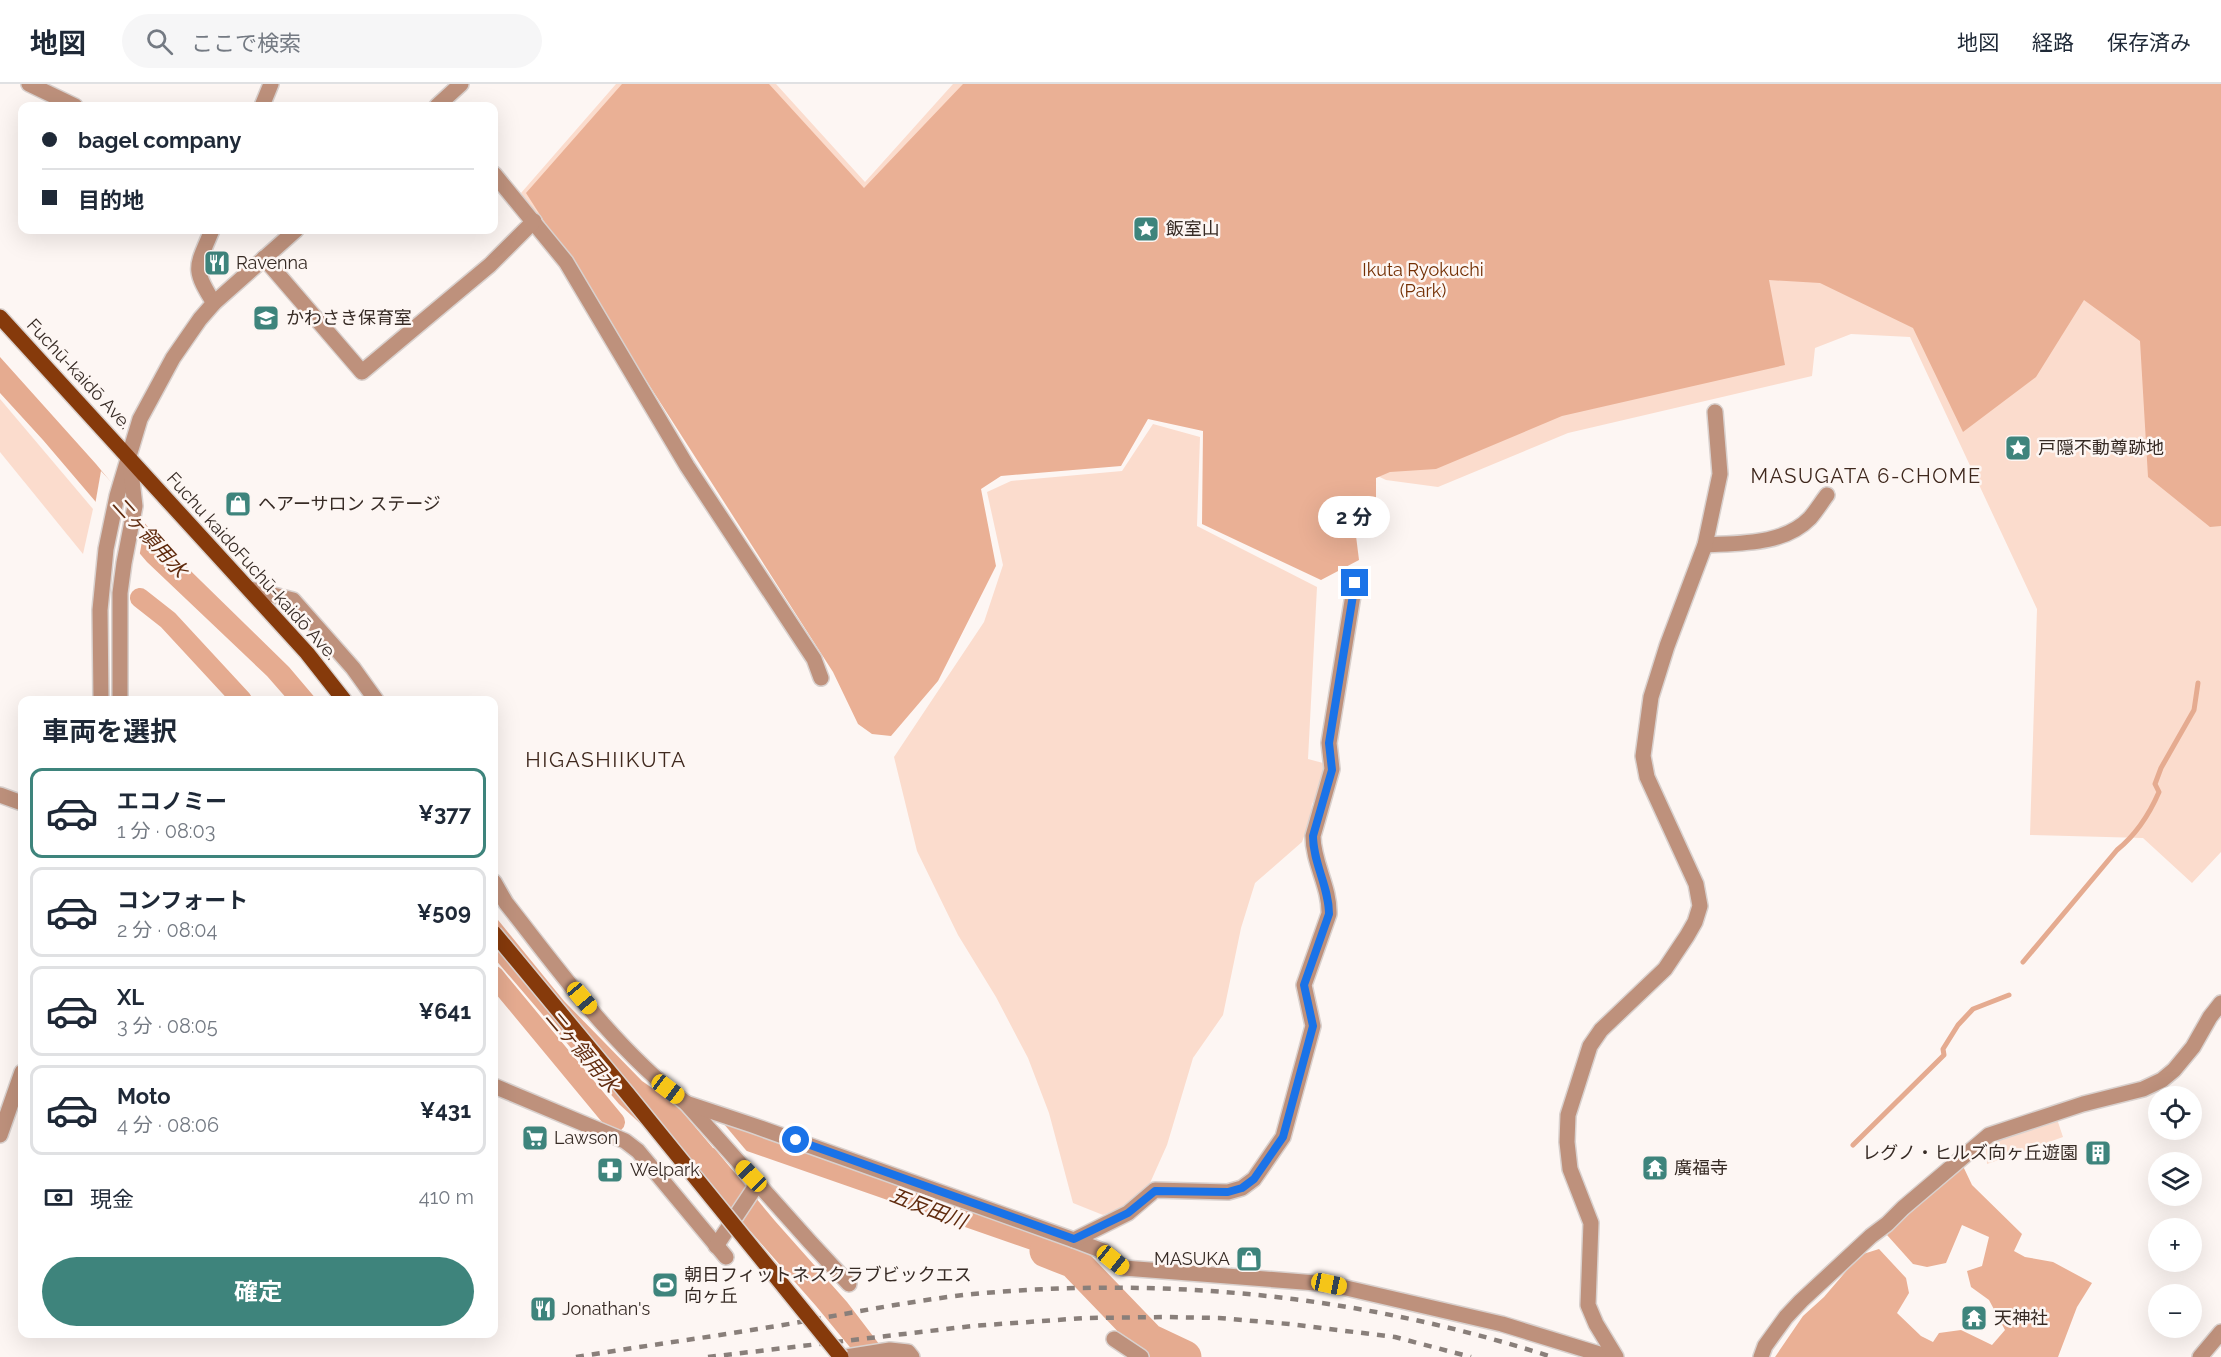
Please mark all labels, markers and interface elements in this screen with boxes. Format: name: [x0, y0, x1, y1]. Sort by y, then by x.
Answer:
search box: [122, 14, 542, 68]
icon: search: [143, 25, 176, 58]
text: 地図: [30, 27, 86, 60]
text: ここで検索: [191, 30, 301, 56]
text: 地図: [1957, 30, 1999, 55]
text: 経路: [2032, 30, 2074, 55]
text: 保存済み: [2107, 30, 2191, 55]
text: bagel company: [78, 127, 241, 153]
text: 目的地: [78, 187, 144, 213]
place icon: 飯室山: [1131, 214, 1161, 244]
place label: 飯室山: [1166, 218, 1220, 239]
restaurant icon: Ravenna: [202, 248, 232, 278]
place label: Ravenna: [236, 252, 308, 273]
park label: Ikuta Ryokuchi (Park): [1362, 259, 1484, 301]
school or university icon: かわさき保育室: [251, 303, 281, 333]
place label: かわさき保育室: [286, 307, 412, 328]
street label: Fuchū-kaidō Ave.: [23, 314, 136, 433]
place icon: 戸隠不動尊跡地: [2003, 433, 2033, 463]
place label: 戸隠不動尊跡地: [2038, 437, 2164, 458]
district label: MASUGATA 6-CHOME: [1750, 464, 1982, 488]
street label: Fuchu kaidoFuchū-kaidō Ave.: [163, 468, 342, 664]
shop icon: ヘアーサロン ステージ: [223, 489, 253, 519]
water label: 二ヶ領用水: [108, 492, 194, 584]
place label: ヘアーサロン ステージ: [258, 493, 441, 514]
callout: 2 分: [1319, 496, 1391, 538]
text: 2 分: [1336, 505, 1372, 529]
route end: [1341, 569, 1368, 596]
text: 車両を選択: [42, 716, 177, 747]
district label: HIGASHIIKUTA: [525, 747, 687, 772]
icon: car: [45, 786, 99, 840]
text: エコノミー: [117, 788, 227, 814]
text: ¥377: [418, 800, 471, 826]
text: 1 分 · 08:03: [117, 819, 215, 843]
icon: car: [45, 885, 99, 939]
text: コンフォート: [117, 887, 248, 913]
text: ¥509: [417, 899, 471, 925]
text: 2 分 · 08:04: [117, 918, 218, 942]
car: [564, 978, 600, 1018]
icon: car: [45, 984, 99, 1038]
text: XL: [117, 984, 144, 1010]
text: ¥641: [419, 998, 471, 1024]
water label: 二ヶ領用水: [541, 1005, 625, 1099]
text: 3 分 · 08:05: [117, 1014, 218, 1038]
car: [648, 1071, 688, 1107]
icon: car: [45, 1083, 99, 1137]
text: Moto: [117, 1083, 171, 1109]
map controls: [2148, 1086, 2202, 1338]
button: locate: [2148, 1086, 2202, 1140]
text: ¥431: [420, 1097, 471, 1123]
text: 4 分 · 08:06: [117, 1113, 219, 1137]
supermarket icon: Lawson: [520, 1123, 550, 1153]
route start: [782, 1126, 809, 1153]
place label: Lawson: [554, 1127, 618, 1148]
building icon: レグノ・ヒルズ向ヶ丘遊園: [2083, 1138, 2113, 1168]
place label: レグノ・ヒルズ向ヶ丘遊園: [1862, 1142, 2078, 1163]
button: layers: [2148, 1152, 2202, 1206]
temple icon: 廣福寺: [1640, 1153, 1670, 1183]
pharmacy icon: Welpark: [595, 1155, 625, 1185]
car: [732, 1157, 770, 1195]
place label: 廣福寺: [1674, 1157, 1728, 1178]
place label: Welpark: [630, 1159, 700, 1180]
icon: cash: [42, 1181, 75, 1214]
water label: 五反田川: [886, 1182, 972, 1234]
text: 410 m: [419, 1185, 474, 1209]
text: 現金: [90, 1186, 134, 1212]
button: +: [2148, 1218, 2202, 1272]
car: [1093, 1242, 1133, 1278]
shop icon: MASUKA: [1234, 1244, 1264, 1274]
place label: MASUKA: [1154, 1248, 1230, 1269]
button: 確定: [42, 1257, 474, 1326]
place label: 朝日フィットネスクラブビックエス 向ヶ丘: [684, 1264, 972, 1306]
sports icon: 朝日フィットネスクラブビックエス 向ヶ丘: [650, 1270, 680, 1300]
car: [1310, 1271, 1348, 1297]
button: −: [2148, 1284, 2202, 1338]
restaurant icon: Jonathan's: [528, 1294, 558, 1324]
place label: Jonathan's: [562, 1298, 650, 1319]
temple icon: 天神社: [1959, 1303, 1989, 1333]
place label: 天神社: [1994, 1307, 2048, 1328]

